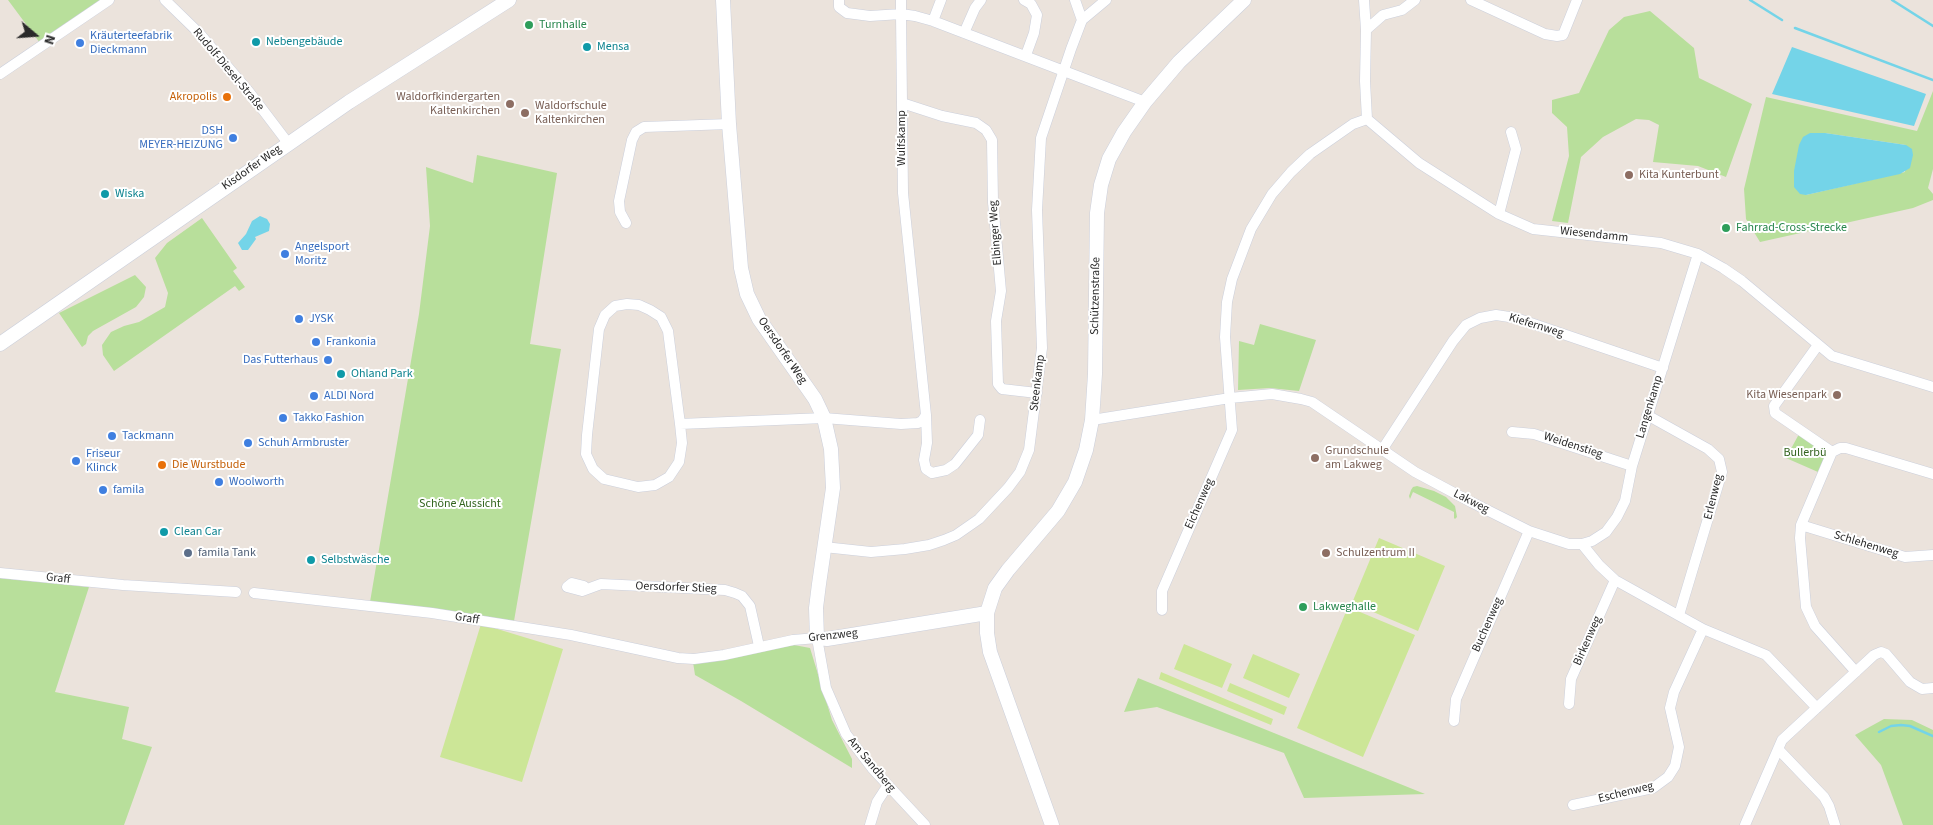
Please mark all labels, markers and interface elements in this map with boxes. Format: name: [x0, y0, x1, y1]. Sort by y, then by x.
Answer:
north arrow: [10, 10, 60, 60]
place label: Turnhalle: [539, 18, 587, 32]
marker: Turnhalle: [523, 19, 535, 31]
street label: Rudolf-Diesel-Straße: [189, 26, 267, 114]
place label: Kräuterteefabrik Dieckmann: [90, 29, 172, 57]
text: N: [38, 32, 60, 47]
place label: Nebengebäude: [266, 35, 342, 49]
marker: Nebengebäude: [250, 36, 262, 48]
marker: Kräuterteefabrik Dieckmann: [74, 37, 86, 49]
place label: Mensa: [597, 40, 629, 54]
marker: Mensa: [581, 41, 593, 53]
place label: Akropolis: [170, 90, 217, 104]
place label: Waldorfkindergarten Kaltenkirchen: [396, 90, 500, 118]
marker: Akropolis: [221, 91, 233, 103]
marker: Waldorfkindergarten Kaltenkirchen: [504, 98, 516, 110]
place label: Waldorfschule Kaltenkirchen: [535, 99, 607, 127]
marker: Waldorfschule Kaltenkirchen: [519, 107, 531, 119]
street label: Wulfskamp: [895, 110, 909, 166]
place label: DSH MEYER-HEIZUNG: [139, 124, 223, 152]
marker: DSH MEYER-HEIZUNG: [227, 132, 239, 144]
street label: Kisdorfer Weg: [219, 142, 285, 194]
place label: Kita Kunterbunt: [1639, 168, 1719, 182]
marker: Kita Kunterbunt: [1623, 169, 1635, 181]
place label: Wiska: [115, 187, 144, 201]
marker: Wiska: [99, 188, 111, 200]
street label: Elbinger Weg: [987, 200, 1005, 266]
place label: Fahrrad-Cross-Strecke: [1736, 221, 1847, 235]
marker: Fahrrad-Cross-Strecke: [1720, 222, 1732, 234]
street label: Wiesendamm: [1559, 224, 1629, 246]
place label: Angelsport Moritz: [295, 240, 349, 268]
marker: Angelsport Moritz: [279, 248, 291, 260]
street label: Schützenstraße: [1088, 257, 1104, 335]
street label: Kiefernweg: [1507, 311, 1565, 341]
place label: JYSK: [309, 312, 334, 326]
marker: JYSK: [293, 313, 305, 325]
street label: Oersdorfer Weg: [754, 315, 810, 387]
place label: Frankonia: [326, 335, 376, 349]
marker: Frankonia: [310, 336, 322, 348]
place label: Das Futterhaus: [243, 353, 318, 367]
marker: Das Futterhaus: [322, 354, 334, 366]
street label: Steenkamp: [1027, 354, 1049, 412]
place label: Ohland Park: [351, 367, 413, 381]
marker: Ohland Park: [335, 368, 347, 380]
street label: Langenkamp: [1634, 374, 1666, 440]
place label: Kita Wiesenpark: [1746, 388, 1827, 402]
place label: ALDI Nord: [324, 389, 374, 403]
marker: Kita Wiesenpark: [1831, 389, 1843, 401]
marker: ALDI Nord: [308, 390, 320, 402]
place label: Takko Fashion: [293, 411, 364, 425]
marker: Takko Fashion: [277, 412, 289, 424]
place label: Tackmann: [122, 429, 174, 443]
marker: Tackmann: [106, 430, 118, 442]
street label: Weidenstieg: [1542, 430, 1604, 462]
place label: Schuh Armbruster: [258, 436, 349, 450]
marker: Schuh Armbruster: [242, 437, 254, 449]
place label: Grundschule am Lakweg: [1325, 444, 1389, 472]
park label: Bullerbü: [1784, 446, 1826, 460]
place label: Friseur Klinck: [86, 447, 120, 475]
marker: Grundschule am Lakweg: [1309, 452, 1321, 464]
marker: Friseur Klinck: [70, 455, 82, 467]
place label: Die Wurstbude: [172, 458, 245, 472]
marker: Die Wurstbude: [156, 459, 168, 471]
street label: Erlenweg: [1701, 473, 1727, 521]
place label: Woolworth: [229, 475, 284, 489]
marker: Woolworth: [213, 476, 225, 488]
street label: Eichenweg: [1182, 476, 1218, 532]
place label: famila: [113, 483, 144, 497]
marker: famila: [97, 484, 109, 496]
street label: Lakweg: [1451, 487, 1491, 517]
park label: Schöne Aussicht: [419, 497, 501, 511]
place label: Clean Car: [174, 525, 222, 539]
marker: Clean Car: [158, 526, 170, 538]
street label: Schlehenweg: [1832, 528, 1900, 562]
place label: famila Tank: [198, 546, 256, 560]
place label: Schulzentrum II: [1336, 546, 1415, 560]
marker: famila Tank: [182, 547, 194, 559]
marker: Schulzentrum II: [1320, 547, 1332, 559]
place label: Selbstwäsche: [321, 553, 389, 567]
marker: Selbstwäsche: [305, 554, 317, 566]
street label: Graff: [45, 571, 71, 587]
street label: Oersdorfer Stieg: [635, 579, 717, 597]
street label: Buchenweg: [1470, 595, 1506, 655]
place label: Lakweghalle: [1313, 600, 1376, 614]
marker: Lakweghalle: [1297, 601, 1309, 613]
street label: Graff: [454, 610, 480, 628]
street label: Birkenweg: [1571, 614, 1605, 668]
street label: Grenzweg: [808, 626, 858, 646]
street label: Am Sandberg: [844, 735, 898, 795]
street label: Eschenweg: [1597, 779, 1655, 807]

